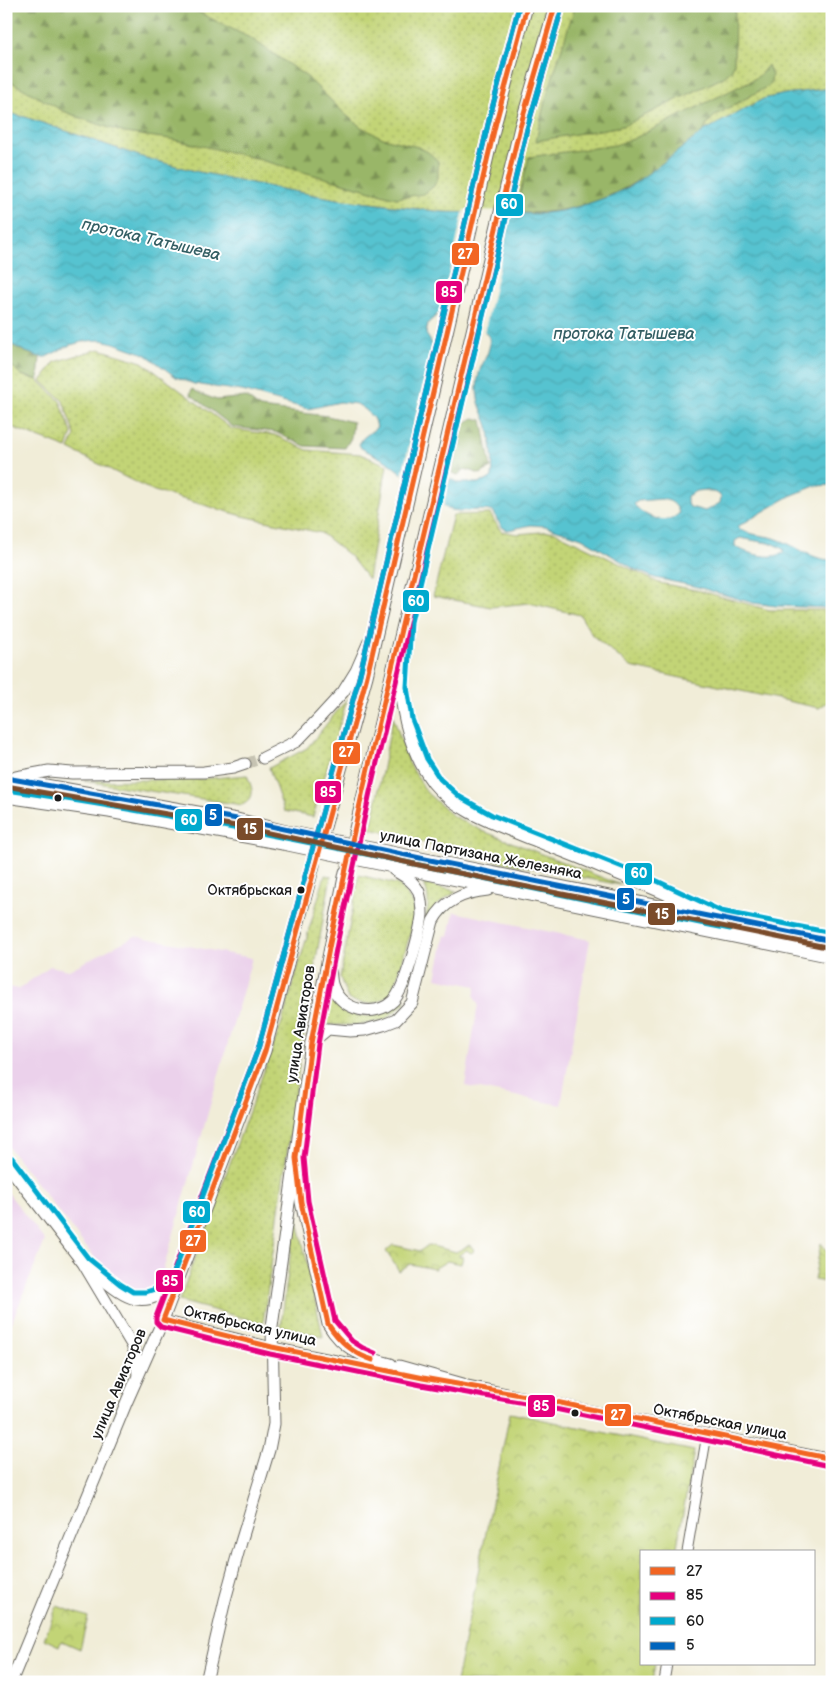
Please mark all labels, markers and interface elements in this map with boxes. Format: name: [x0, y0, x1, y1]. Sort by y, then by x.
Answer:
line badge: 60: [495, 193, 524, 217]
text: 60: [500, 196, 518, 213]
water label: протока Татышева: [80, 215, 222, 265]
line badge: 27: [451, 242, 480, 266]
text: 27: [457, 246, 473, 263]
line badge: 85: [435, 280, 463, 304]
text: 85: [441, 284, 457, 301]
water label: протока Татышева: [553, 325, 695, 344]
line badge: 60: [402, 589, 430, 613]
text: 60: [407, 593, 425, 610]
line badge: 27: [332, 741, 361, 765]
text: 27: [338, 744, 354, 761]
line badge: 85: [314, 780, 342, 804]
text: 85: [320, 784, 336, 801]
unlabelled marker: [53, 793, 63, 803]
line badge: 5: [204, 803, 223, 827]
text: 5: [209, 807, 217, 824]
line badge: 60: [174, 808, 203, 832]
text: 60: [180, 812, 198, 829]
line badge: 15: [236, 817, 264, 841]
text: 15: [243, 821, 257, 838]
street label: улица Партизана Железняка: [378, 826, 584, 884]
line badge: 60: [624, 862, 653, 886]
text: 60: [630, 865, 648, 882]
place label: Октябрьская: [208, 882, 292, 899]
marker: Октябрьская: [296, 885, 306, 895]
line badge: 5: [616, 887, 635, 911]
text: 5: [622, 891, 630, 908]
line badge: 15: [647, 902, 676, 926]
text: 15: [655, 906, 669, 923]
street label: улица Авиаторов: [282, 964, 320, 1084]
line badge: 60: [182, 1200, 211, 1224]
text: 60: [188, 1204, 206, 1221]
line badge: 27: [179, 1229, 207, 1253]
text: 27: [185, 1233, 201, 1250]
line badge: 85: [155, 1269, 184, 1293]
text: 85: [162, 1273, 178, 1290]
street label: Октябрьская улица: [182, 1301, 319, 1351]
street label: улица Авиаторов: [87, 1326, 151, 1442]
line badge: 85: [527, 1394, 556, 1418]
text: 85: [533, 1398, 549, 1415]
street label: Октябрьская улица: [651, 1400, 789, 1444]
line badge: 27: [604, 1403, 632, 1427]
text: 27: [610, 1407, 626, 1424]
unlabelled marker: [570, 1408, 580, 1418]
legend: [640, 1550, 816, 1666]
text: 27: [686, 1562, 703, 1581]
text: 85: [686, 1586, 703, 1605]
text: 60: [686, 1612, 704, 1631]
text: 5: [686, 1636, 695, 1655]

